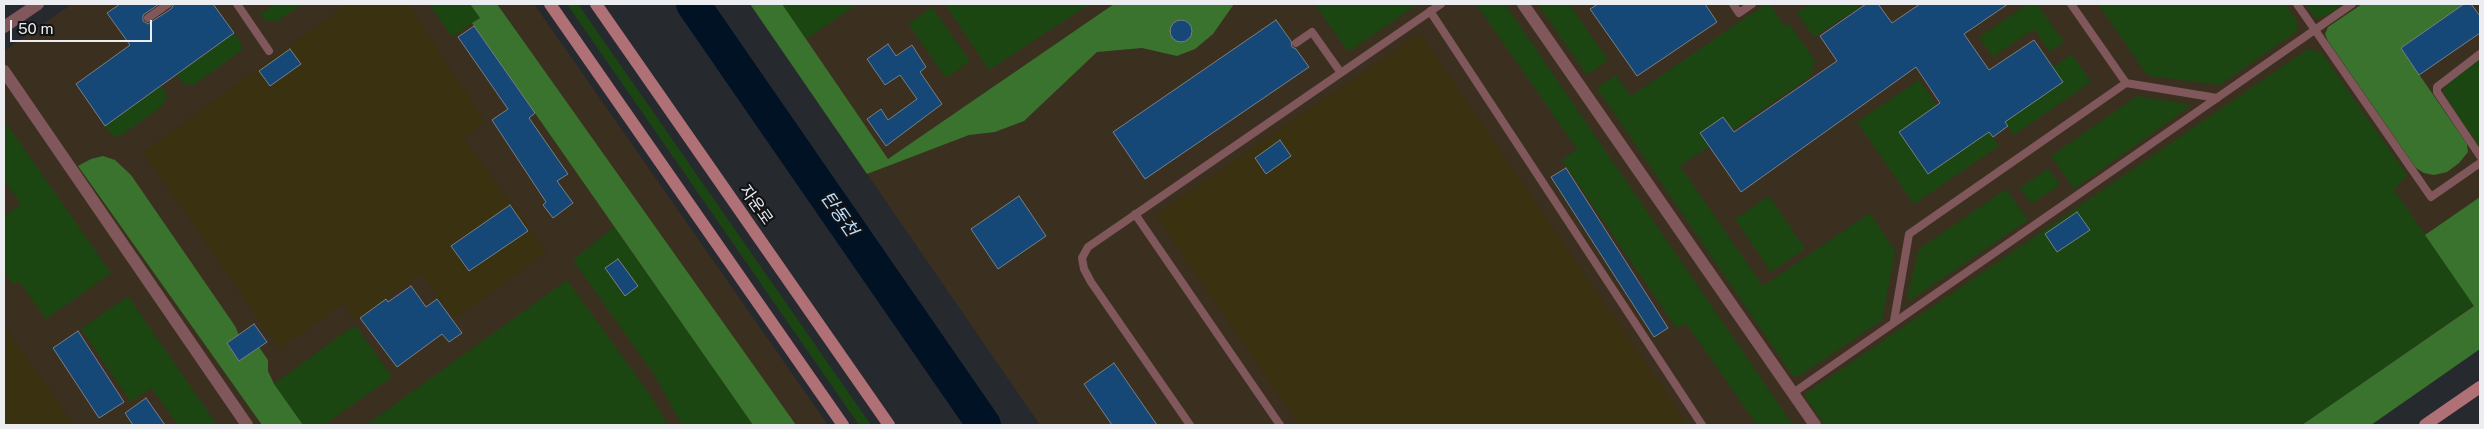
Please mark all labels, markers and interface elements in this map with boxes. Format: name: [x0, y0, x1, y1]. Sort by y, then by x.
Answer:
scale bar: [12, 10, 155, 42]
text: 50 m: [18, 20, 53, 37]
street label: 자운로: [735, 181, 777, 229]
water label: 탄동천: [816, 187, 862, 241]

